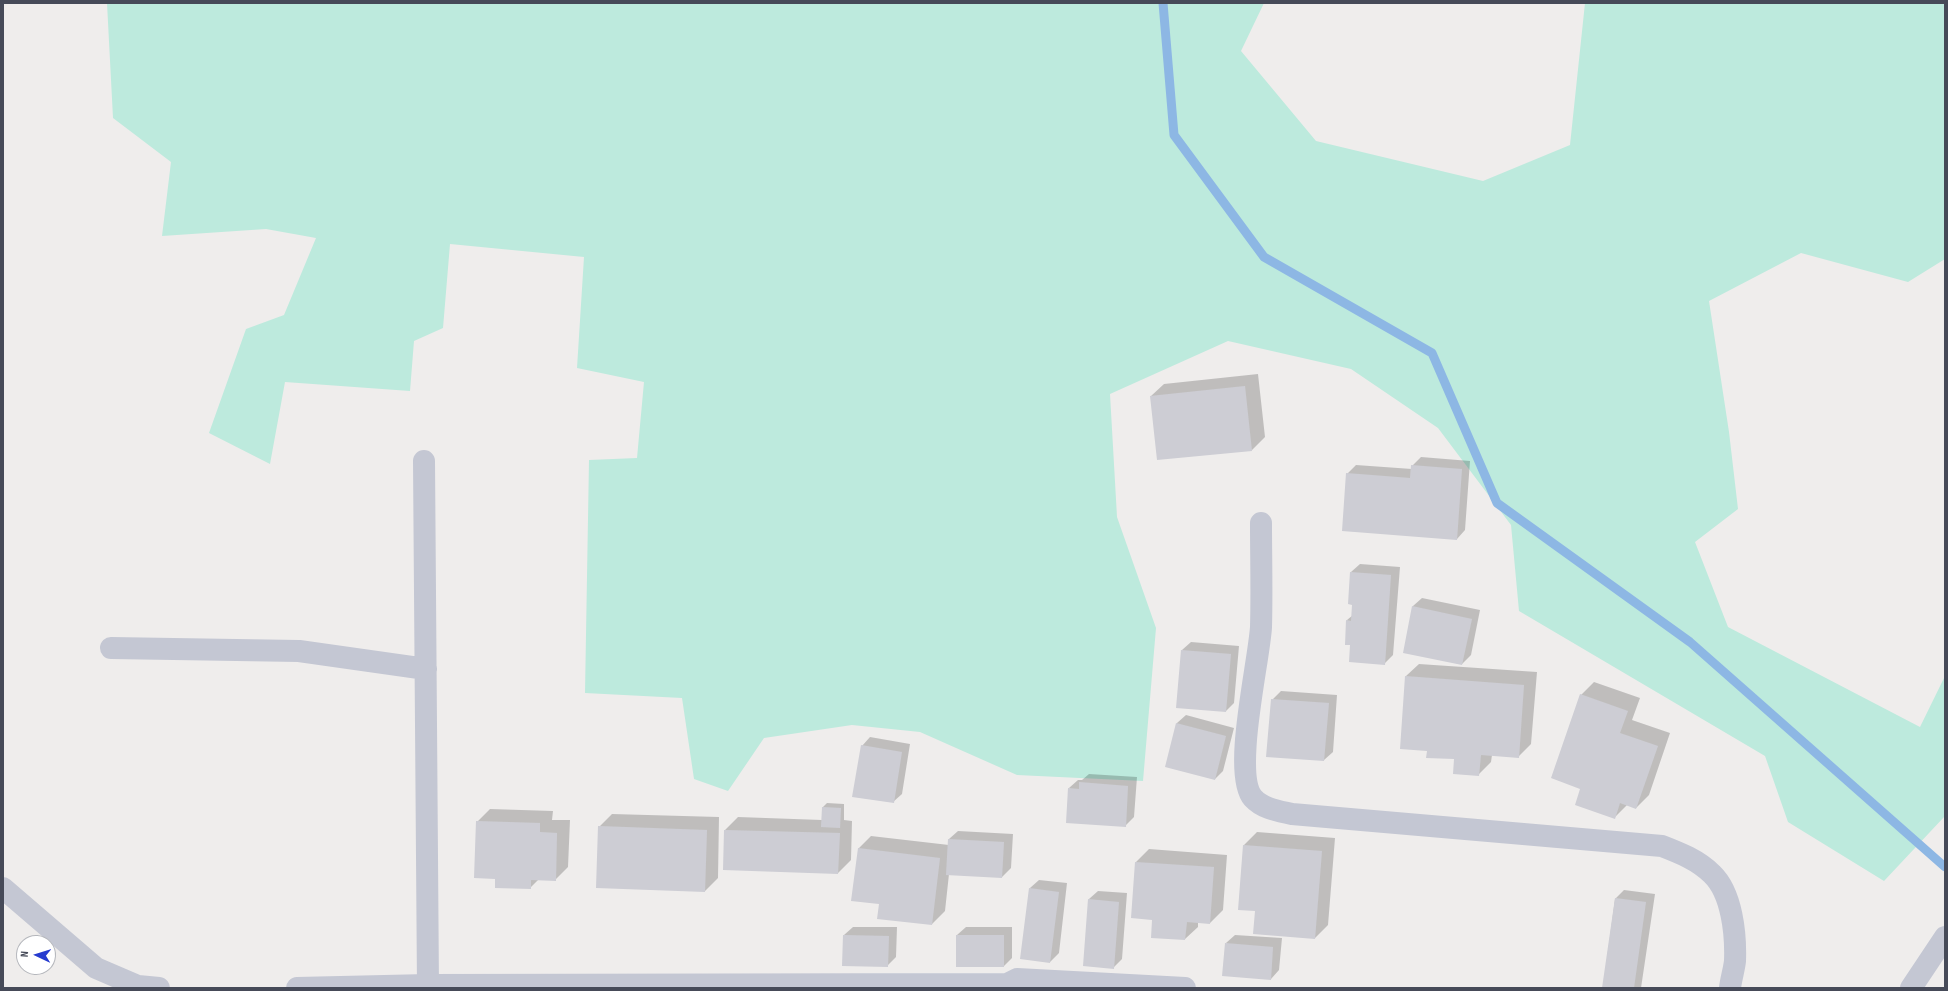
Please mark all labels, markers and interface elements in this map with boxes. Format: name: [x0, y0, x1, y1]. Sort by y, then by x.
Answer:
north arrow: [16, 935, 56, 975]
text: N: [18, 951, 31, 958]

